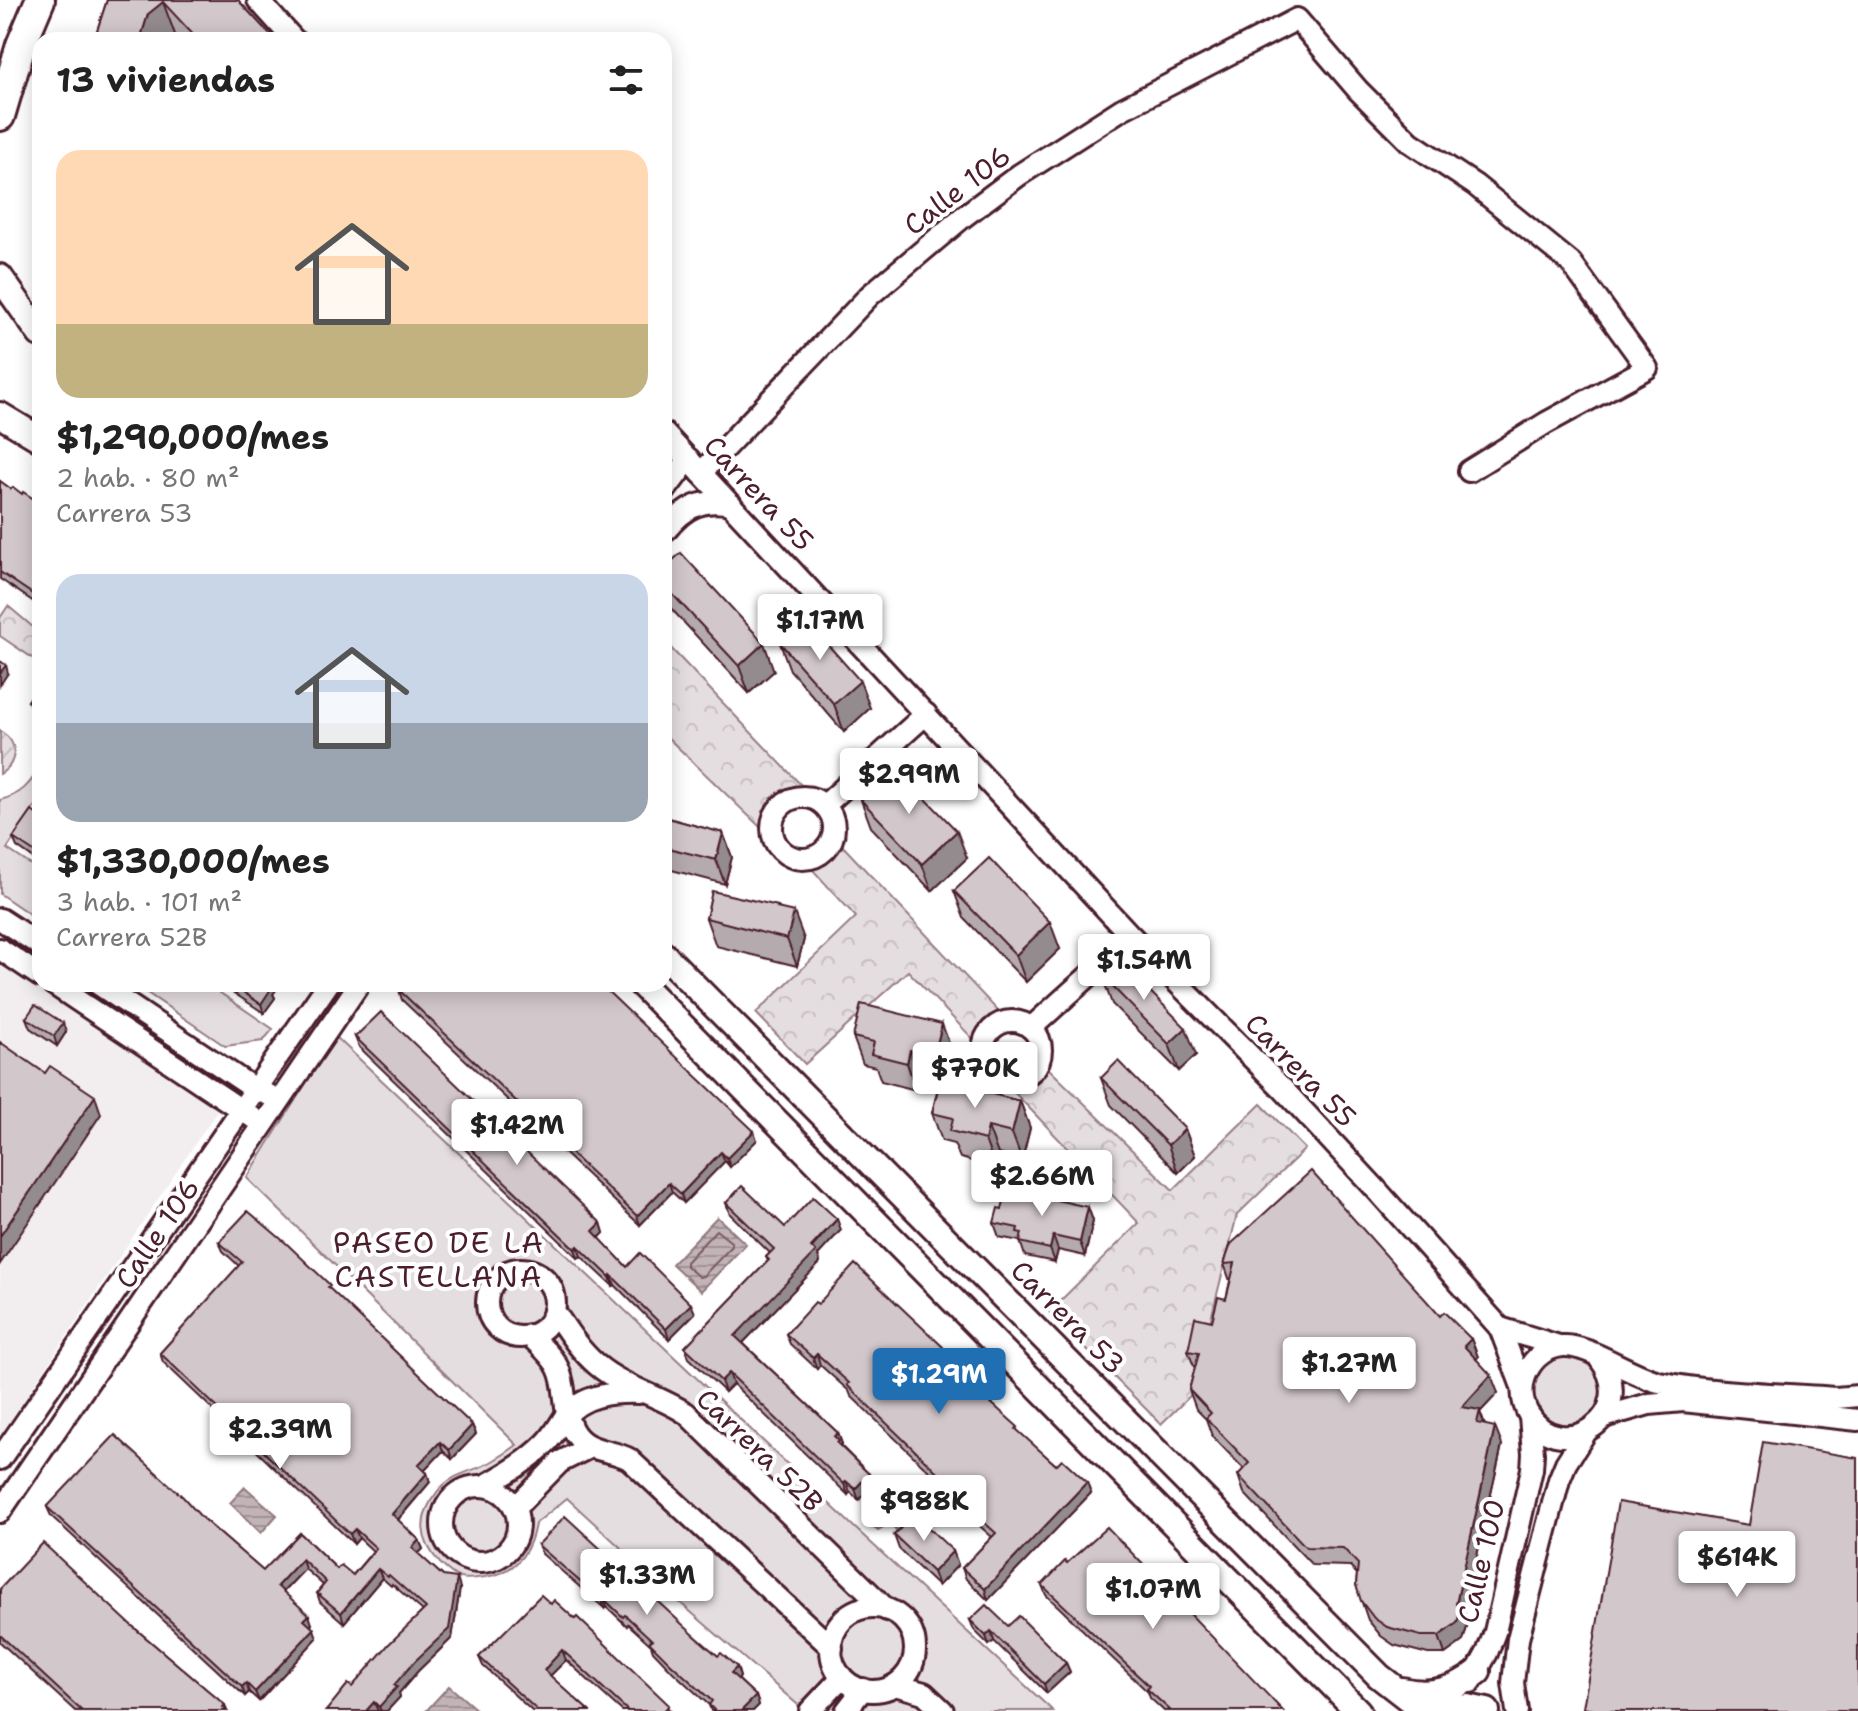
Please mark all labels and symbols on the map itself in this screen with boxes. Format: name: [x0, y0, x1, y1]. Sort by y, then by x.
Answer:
street label: Calle 106: [896, 136, 1018, 244]
street label: Carrera 55: [696, 427, 822, 559]
pin: $1.17M: [755, 594, 885, 662]
pin: $2.99M: [844, 748, 974, 816]
pin: $1.54M: [1079, 934, 1209, 1002]
street label: Carrera 55: [1237, 1005, 1365, 1135]
pin: $770K: [919, 1042, 1031, 1110]
pin: $1.42M: [452, 1099, 582, 1167]
pin: $2.66M: [977, 1150, 1107, 1218]
street label: Calle 106: [106, 1170, 208, 1296]
district label: PASEO DE LA CASTELLANA: [333, 1222, 545, 1297]
street label: Carrera 53: [1003, 1252, 1133, 1382]
pin: $1.27M: [1284, 1337, 1414, 1405]
pin: $1.29M: [874, 1348, 1004, 1416]
street label: Carrera 52B: [688, 1380, 832, 1520]
pin: $2.39M: [215, 1403, 345, 1471]
pin: $988K: [868, 1475, 980, 1543]
street label: Calle 100: [1448, 1495, 1514, 1627]
pin: $614K: [1681, 1531, 1793, 1599]
pin: $1.33M: [582, 1549, 712, 1617]
pin: $1.07M: [1088, 1563, 1218, 1631]

